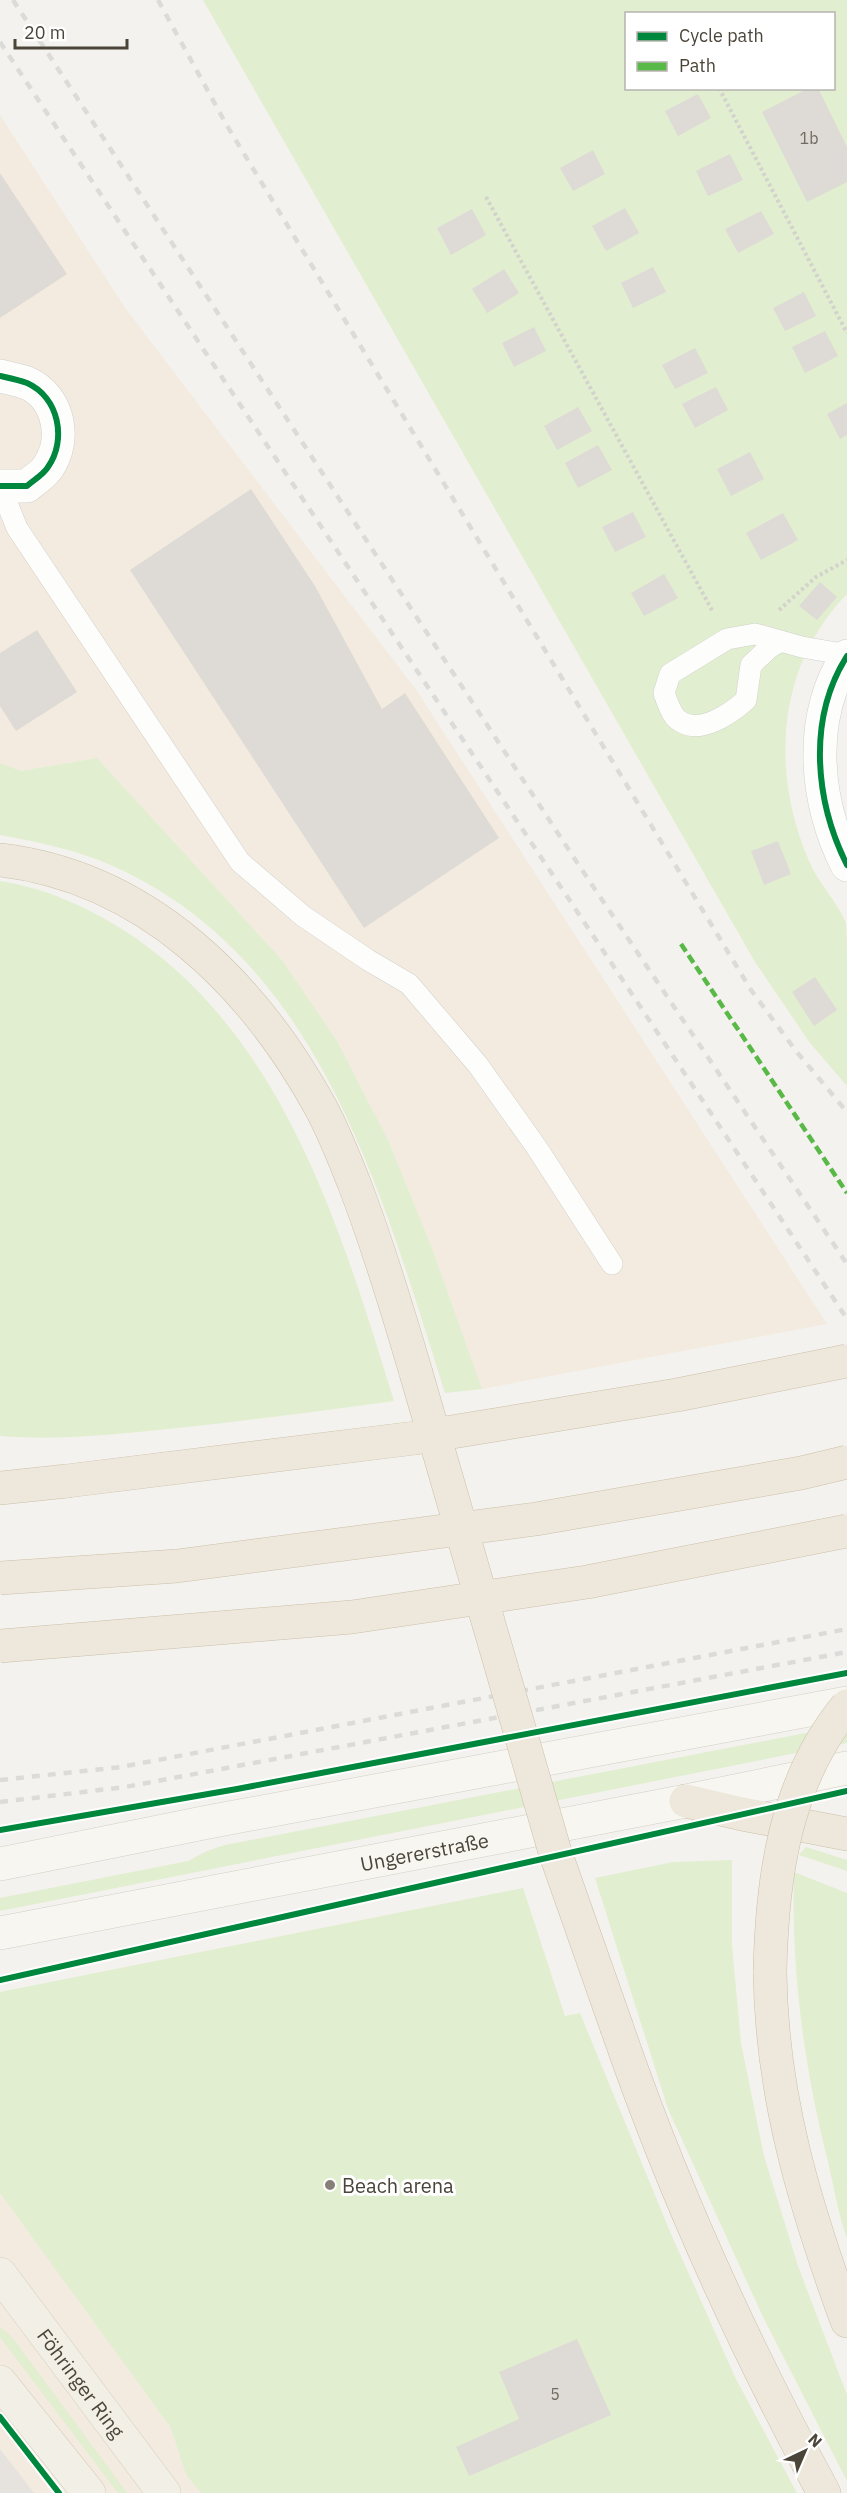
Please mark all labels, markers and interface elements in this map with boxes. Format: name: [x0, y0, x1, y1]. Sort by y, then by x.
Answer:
scale bar: [15, 12, 128, 50]
legend: [625, 12, 835, 90]
text: 20 m: [24, 21, 66, 44]
text: Cycle path: [679, 24, 764, 47]
text: Path: [679, 54, 716, 77]
house number: 1b: [800, 128, 818, 148]
street label: Ungererstraße: [358, 1826, 491, 1877]
place label: Beach arena: [342, 2172, 454, 2199]
marker: Beach arena: [323, 2178, 337, 2192]
street label: Föhringer Ring: [32, 2323, 132, 2443]
house number: 5: [550, 2384, 560, 2404]
north arrow: [775, 2421, 835, 2481]
text: N: [804, 2429, 827, 2451]

